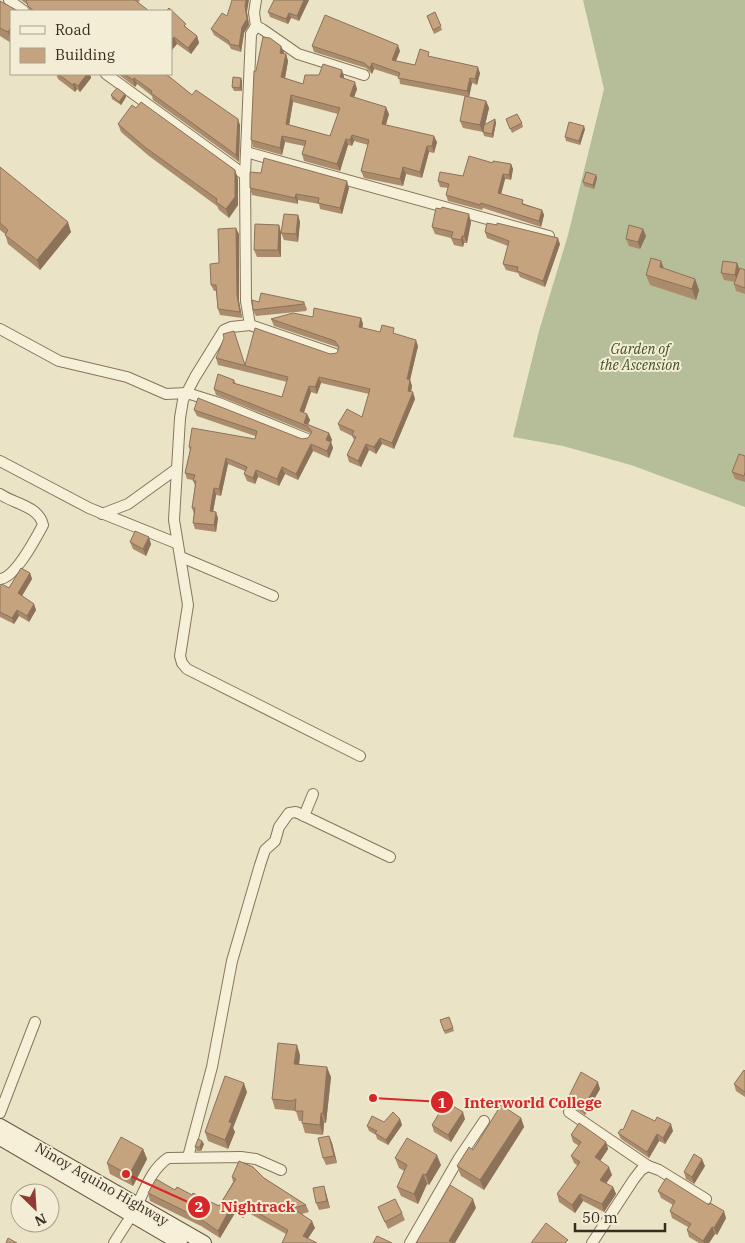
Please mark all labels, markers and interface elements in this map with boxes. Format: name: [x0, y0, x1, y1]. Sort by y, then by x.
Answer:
legend: [10, 10, 172, 75]
text: Road: [55, 20, 91, 39]
text: Building: [55, 45, 115, 64]
park label: Garden of the Ascension: [600, 340, 680, 374]
callout: Interworld College: [429, 1087, 612, 1117]
text: 1: [437, 1093, 447, 1112]
text: Interworld College: [464, 1093, 602, 1112]
street label: Ninoy Aquino Highway: [32, 1139, 172, 1229]
north arrow: [10, 1183, 60, 1233]
callout: Nightrack: [186, 1192, 306, 1222]
text: 2: [194, 1197, 204, 1216]
text: Nightrack: [221, 1197, 296, 1216]
scale bar: [575, 1200, 665, 1232]
text: 50 m: [582, 1208, 618, 1227]

